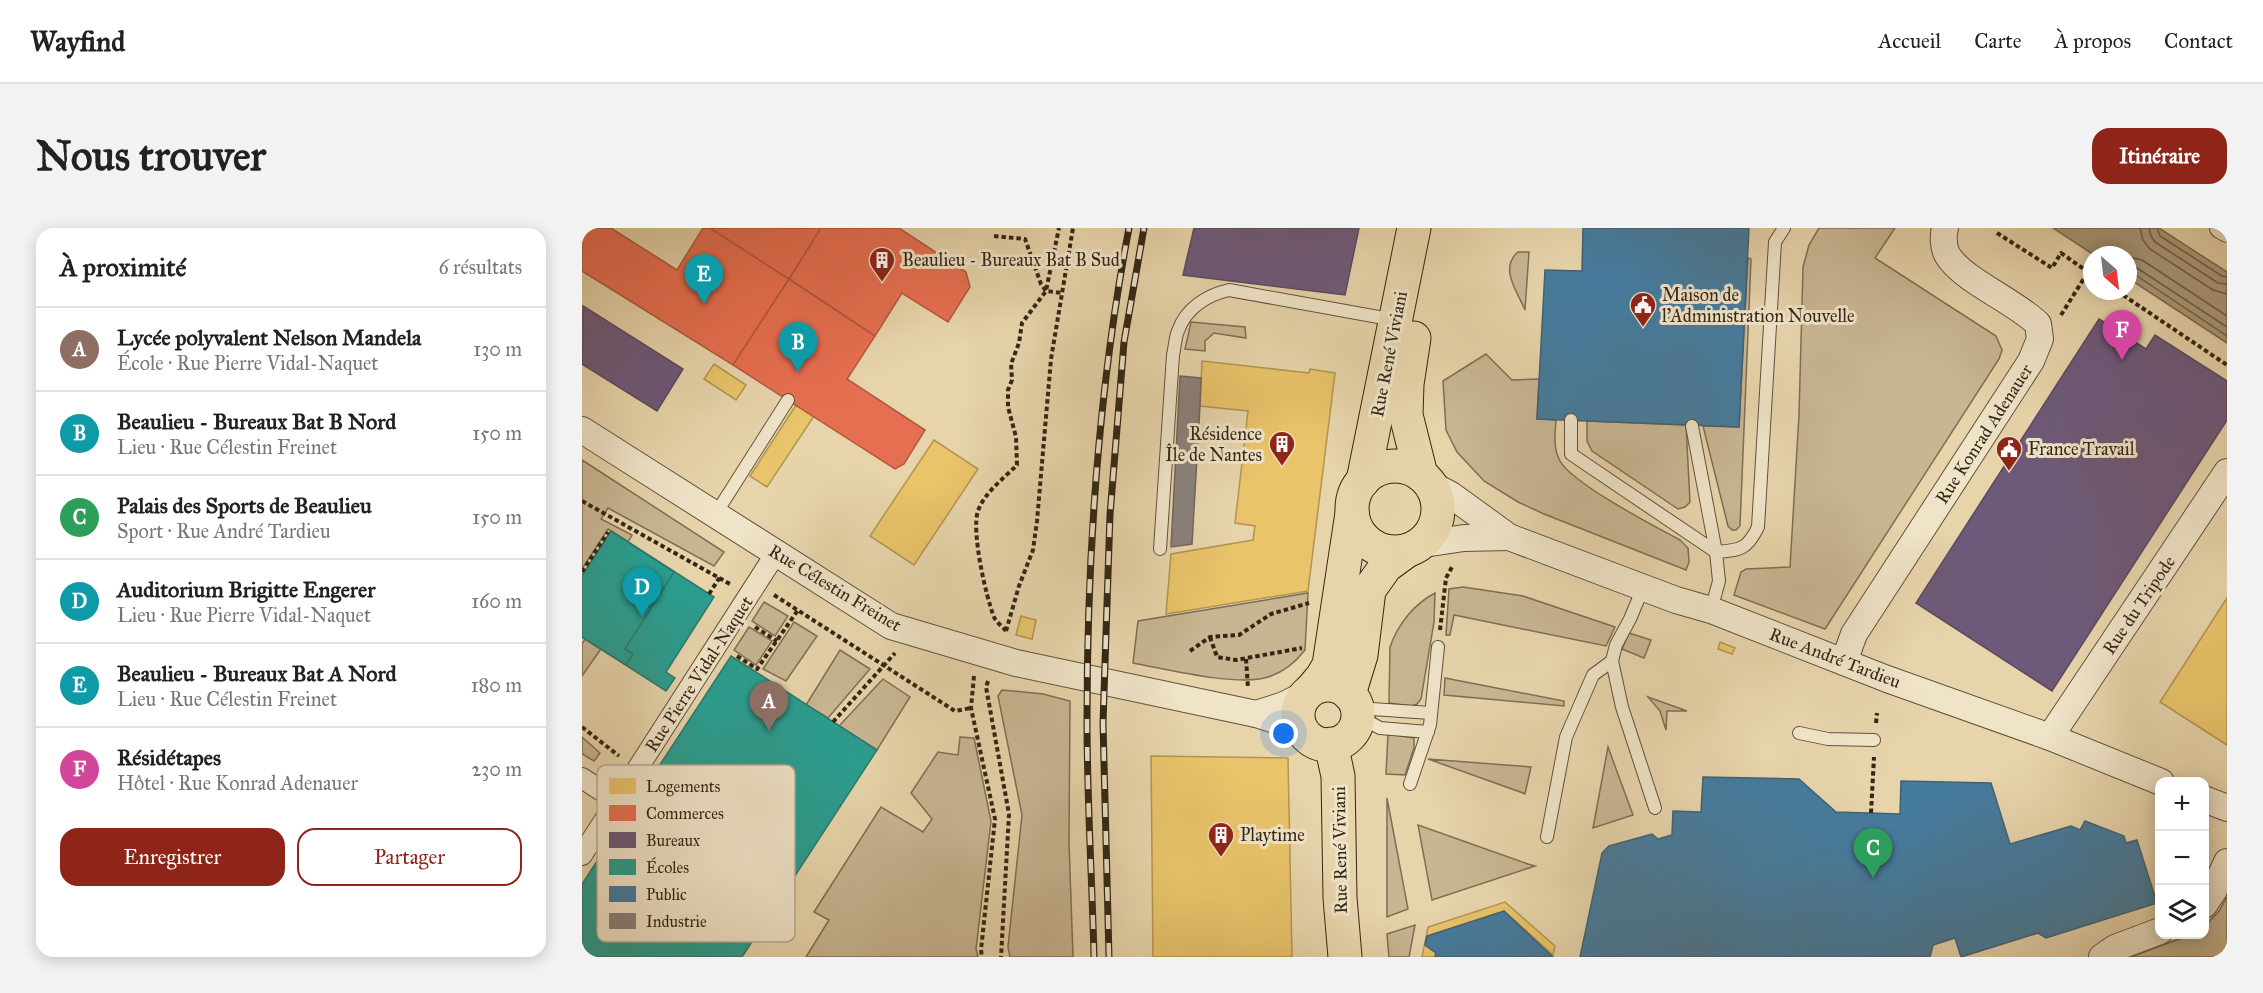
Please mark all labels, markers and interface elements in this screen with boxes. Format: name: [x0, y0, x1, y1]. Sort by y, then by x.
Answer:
text: Wayfind: [30, 24, 125, 59]
text: Accueil: [1878, 28, 1941, 54]
text: Carte: [1974, 28, 2022, 54]
text: À propos: [2055, 28, 2131, 54]
text: Contact: [2164, 28, 2233, 54]
button: Itinéraire: [2092, 128, 2227, 184]
text: Nous trouver: [36, 130, 266, 182]
building icon: Beaulieu - Bureaux Bat B Sud: [867, 245, 897, 283]
north arrow: [2083, 246, 2137, 300]
place label: Beaulieu - Bureaux Bat B Sud: [902, 249, 1120, 271]
text: À proximité: [60, 251, 186, 283]
pin: E: [684, 254, 724, 304]
text: 6 résultats: [439, 255, 522, 279]
place label: Maison de l'Administration Nouvelle: [1662, 284, 1855, 327]
street label: Rue René Viviani: [1366, 289, 1412, 419]
public building icon: Maison de l'Administration Nouvelle: [1628, 290, 1658, 328]
pin: F: [2102, 310, 2142, 360]
pin: B: [778, 322, 818, 372]
text: Lycée polyvalent Nelson Mandela: [117, 324, 421, 351]
text: A: [73, 337, 86, 361]
text: 130 m: [473, 337, 522, 361]
text: École · Rue Pierre Vidal-Naquet: [117, 351, 378, 375]
street label: Rue Konrad Adenauer: [1931, 360, 2037, 508]
text: Beaulieu - Bureaux Bat B Nord: [117, 408, 396, 435]
text: B: [73, 421, 86, 445]
text: 150 m: [472, 421, 522, 445]
place label: Résidence Île de Nantes: [1165, 423, 1262, 466]
building icon: Résidence Île de Nantes: [1267, 429, 1297, 467]
public building icon: France Travail: [1994, 434, 2024, 472]
text: Lieu · Rue Célestin Freinet: [117, 435, 337, 459]
place label: France Travail: [2028, 438, 2135, 460]
text: Palais des Sports de Beaulieu: [117, 492, 372, 519]
text: C: [73, 505, 86, 529]
text: 150 m: [472, 505, 522, 529]
text: Sport · Rue André Tardieu: [117, 519, 331, 543]
street label: Rue Célestin Freinet: [765, 540, 906, 637]
street label: Rue du Tripode: [2098, 551, 2180, 659]
pin: D: [622, 568, 662, 617]
text: Auditorium Brigitte Engerer: [117, 576, 375, 603]
text: D: [72, 589, 87, 613]
text: 160 m: [471, 589, 522, 613]
street label: Rue Pierre Vidal-Naquet: [640, 591, 759, 757]
text: Lieu · Rue Pierre Vidal-Naquet: [117, 603, 371, 627]
street label: Rue André Tardieu: [1766, 623, 1904, 693]
text: Beaulieu - Bureaux Bat A Nord: [117, 660, 397, 687]
text: E: [72, 673, 87, 697]
text: 180 m: [471, 673, 522, 697]
pin: A: [750, 682, 789, 731]
text: Lieu · Rue Célestin Freinet: [117, 687, 337, 711]
your location: [1269, 719, 1298, 748]
text: Résidétapes: [117, 744, 221, 771]
text: F: [73, 757, 86, 781]
text: 230 m: [471, 757, 522, 781]
legend: [597, 765, 795, 942]
text: Hôtel · Rue Konrad Adenauer: [117, 771, 358, 795]
text: Logements: [646, 777, 720, 797]
map controls: [2155, 777, 2209, 939]
button: +: [2155, 777, 2209, 831]
street label: Rue René Viviani: [1328, 786, 1352, 914]
text: Commerces: [646, 804, 724, 823]
building icon: Playtime: [1206, 820, 1236, 858]
place label: Playtime: [1240, 824, 1305, 846]
button: Enregistrer: [60, 828, 285, 886]
button: Partager: [297, 828, 522, 886]
pin: C: [1854, 828, 1892, 878]
text: Bureaux: [646, 831, 700, 850]
button: −: [2155, 831, 2209, 885]
text: Écoles: [646, 856, 689, 877]
text: Public: [646, 885, 687, 904]
button: layers: [2155, 885, 2209, 939]
text: Industrie: [646, 912, 707, 931]

